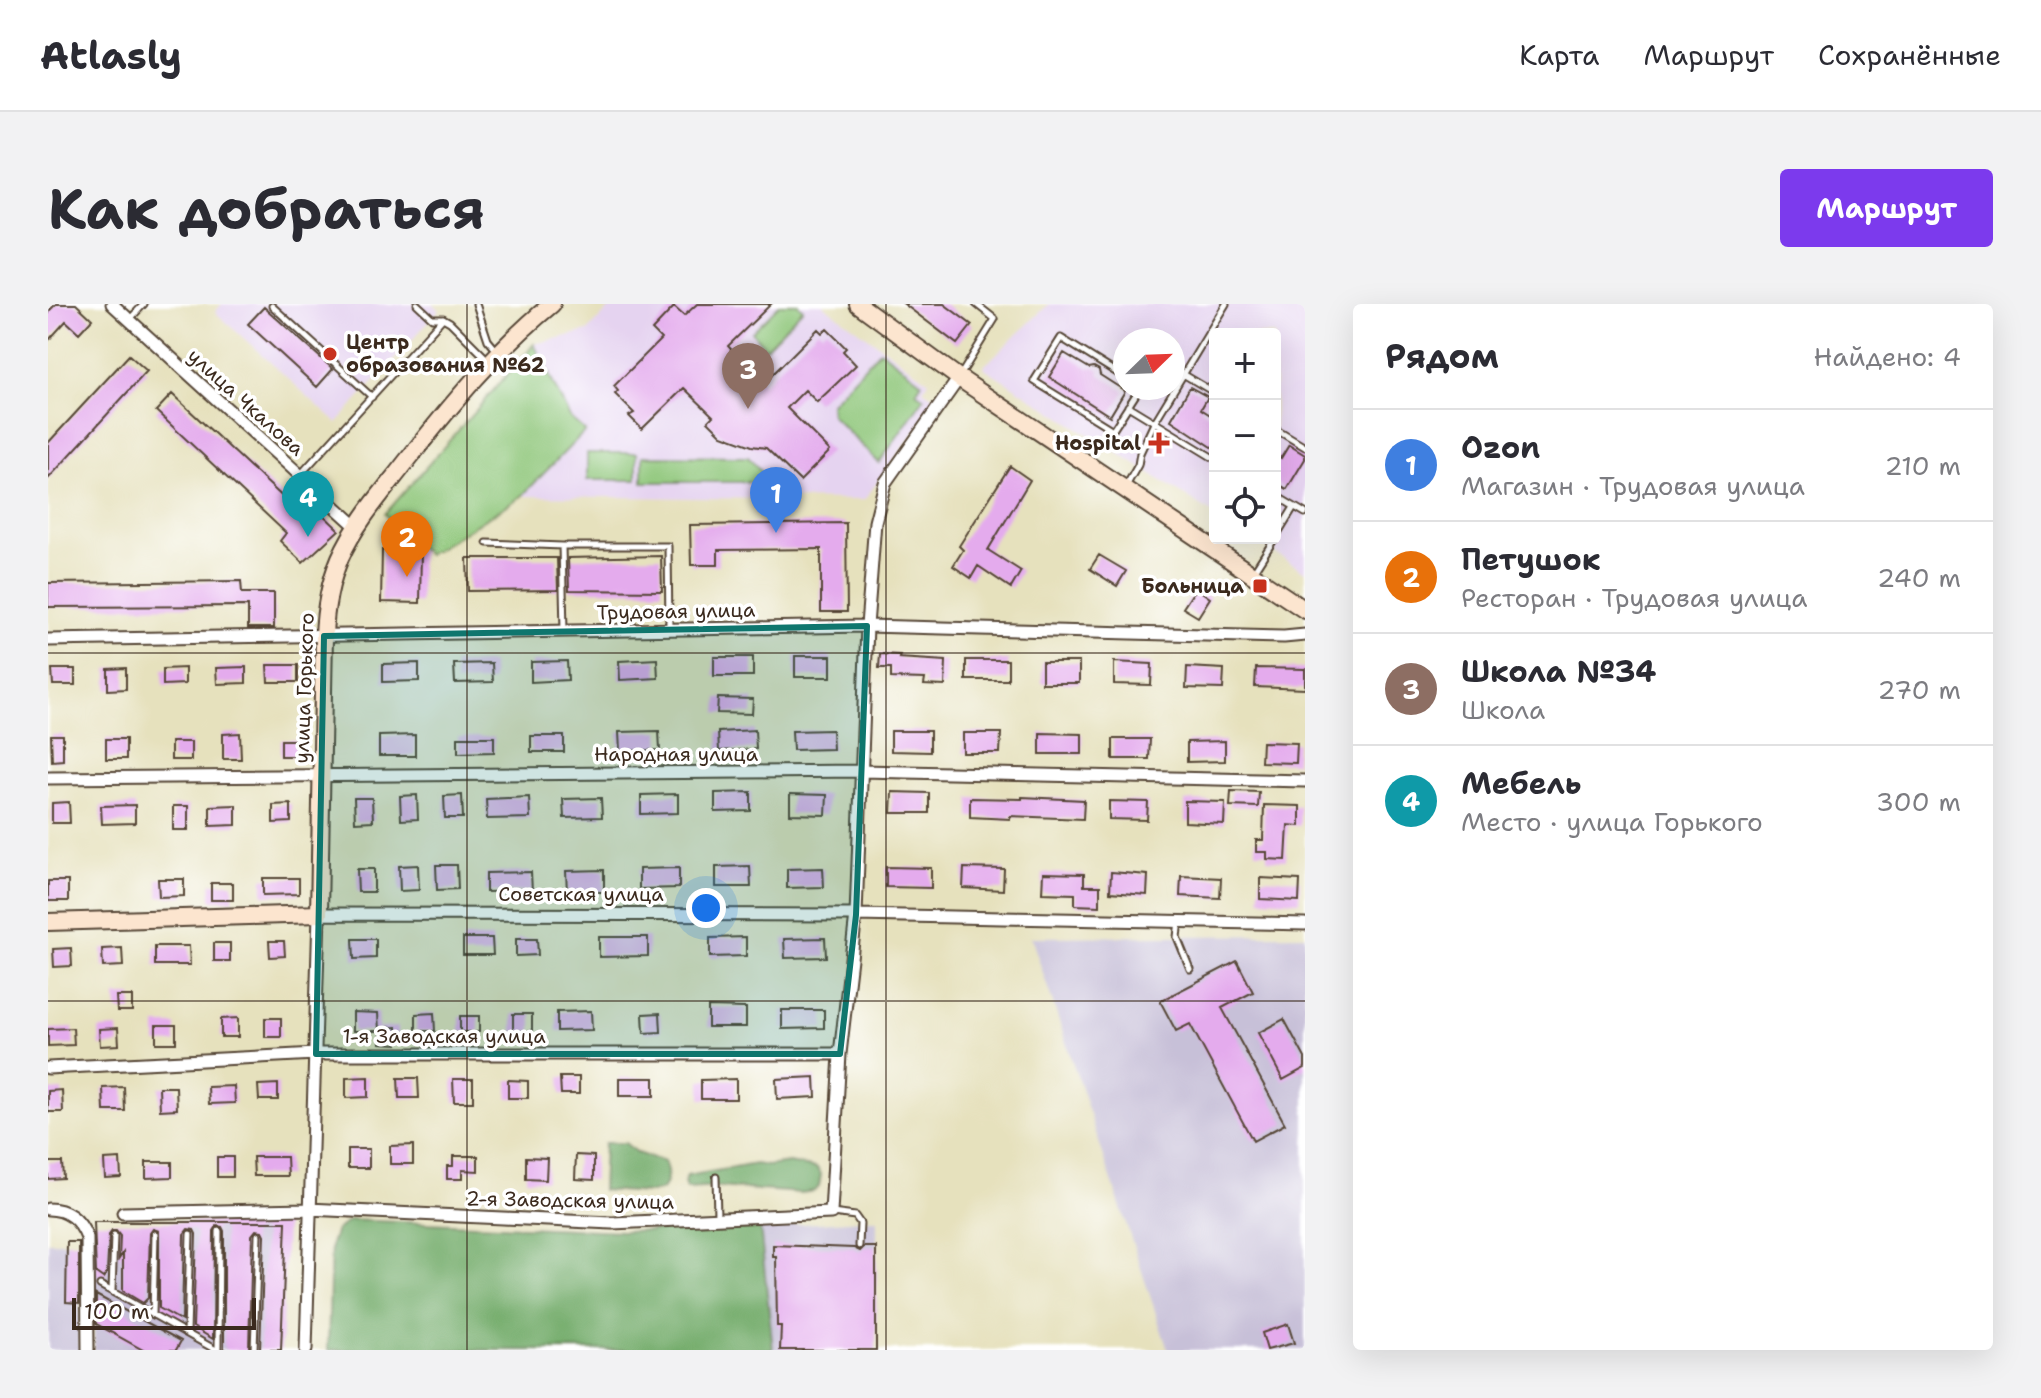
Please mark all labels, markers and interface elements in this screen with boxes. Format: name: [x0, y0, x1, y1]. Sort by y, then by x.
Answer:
text: Atlasly: [40, 30, 182, 81]
text: Карта: [1519, 36, 1599, 74]
text: Маршрут: [1643, 36, 1774, 74]
text: Сохранённые: [1818, 36, 2001, 74]
button: Маршрут: [1780, 169, 1993, 247]
text: Как добраться: [48, 171, 485, 246]
north arrow: [1113, 328, 1185, 400]
map controls: [1209, 328, 1281, 544]
button: +: [1209, 328, 1281, 400]
place label: Центр образования №62: [346, 329, 545, 378]
text: Рядом: [1385, 333, 1499, 379]
text: Найдено: 4: [1814, 339, 1961, 374]
street label: улица Чкалова: [182, 343, 310, 462]
pin: 3: [722, 343, 774, 409]
marker: Центр образования №62: [321, 345, 339, 363]
button: −: [1209, 400, 1281, 472]
text: Ozon: [1461, 427, 1540, 468]
place label: Hospital: [1055, 430, 1141, 456]
marker: Hospital: [1148, 432, 1170, 454]
text: 1: [1405, 448, 1417, 483]
text: 210 m: [1884, 448, 1961, 483]
pin: 1: [750, 467, 802, 533]
text: Магазин · Трудовая улица: [1461, 468, 1805, 503]
pin: 4: [282, 471, 334, 537]
button: locate: [1209, 472, 1281, 544]
pin: 2: [381, 511, 433, 577]
text: Петушок: [1461, 539, 1601, 580]
text: 2: [1402, 560, 1420, 595]
text: 240 m: [1877, 560, 1961, 595]
place label: Больница: [1141, 573, 1244, 599]
marker: Больница: [1251, 577, 1269, 595]
text: Ресторан · Трудовая улица: [1461, 580, 1808, 615]
street label: Трудовая улица: [597, 597, 756, 625]
street label: улица Горького: [288, 612, 320, 764]
text: Школа №34: [1461, 651, 1656, 692]
text: 3: [1402, 672, 1420, 707]
text: 270 m: [1878, 672, 1961, 707]
text: Школа: [1461, 692, 1545, 727]
street label: Народная улица: [594, 741, 759, 767]
text: Мебель: [1461, 763, 1581, 804]
text: 4: [1402, 784, 1420, 819]
text: 300 m: [1876, 784, 1961, 819]
text: Место · улица Горького: [1461, 804, 1763, 839]
street label: Советская улица: [498, 881, 664, 907]
your location: [686, 888, 726, 928]
street label: 1-я Заводская улица: [342, 1023, 546, 1049]
street label: 2-я Заводская улица: [466, 1185, 675, 1215]
scale bar: [72, 1294, 256, 1330]
text: 100 m: [84, 1297, 150, 1326]

